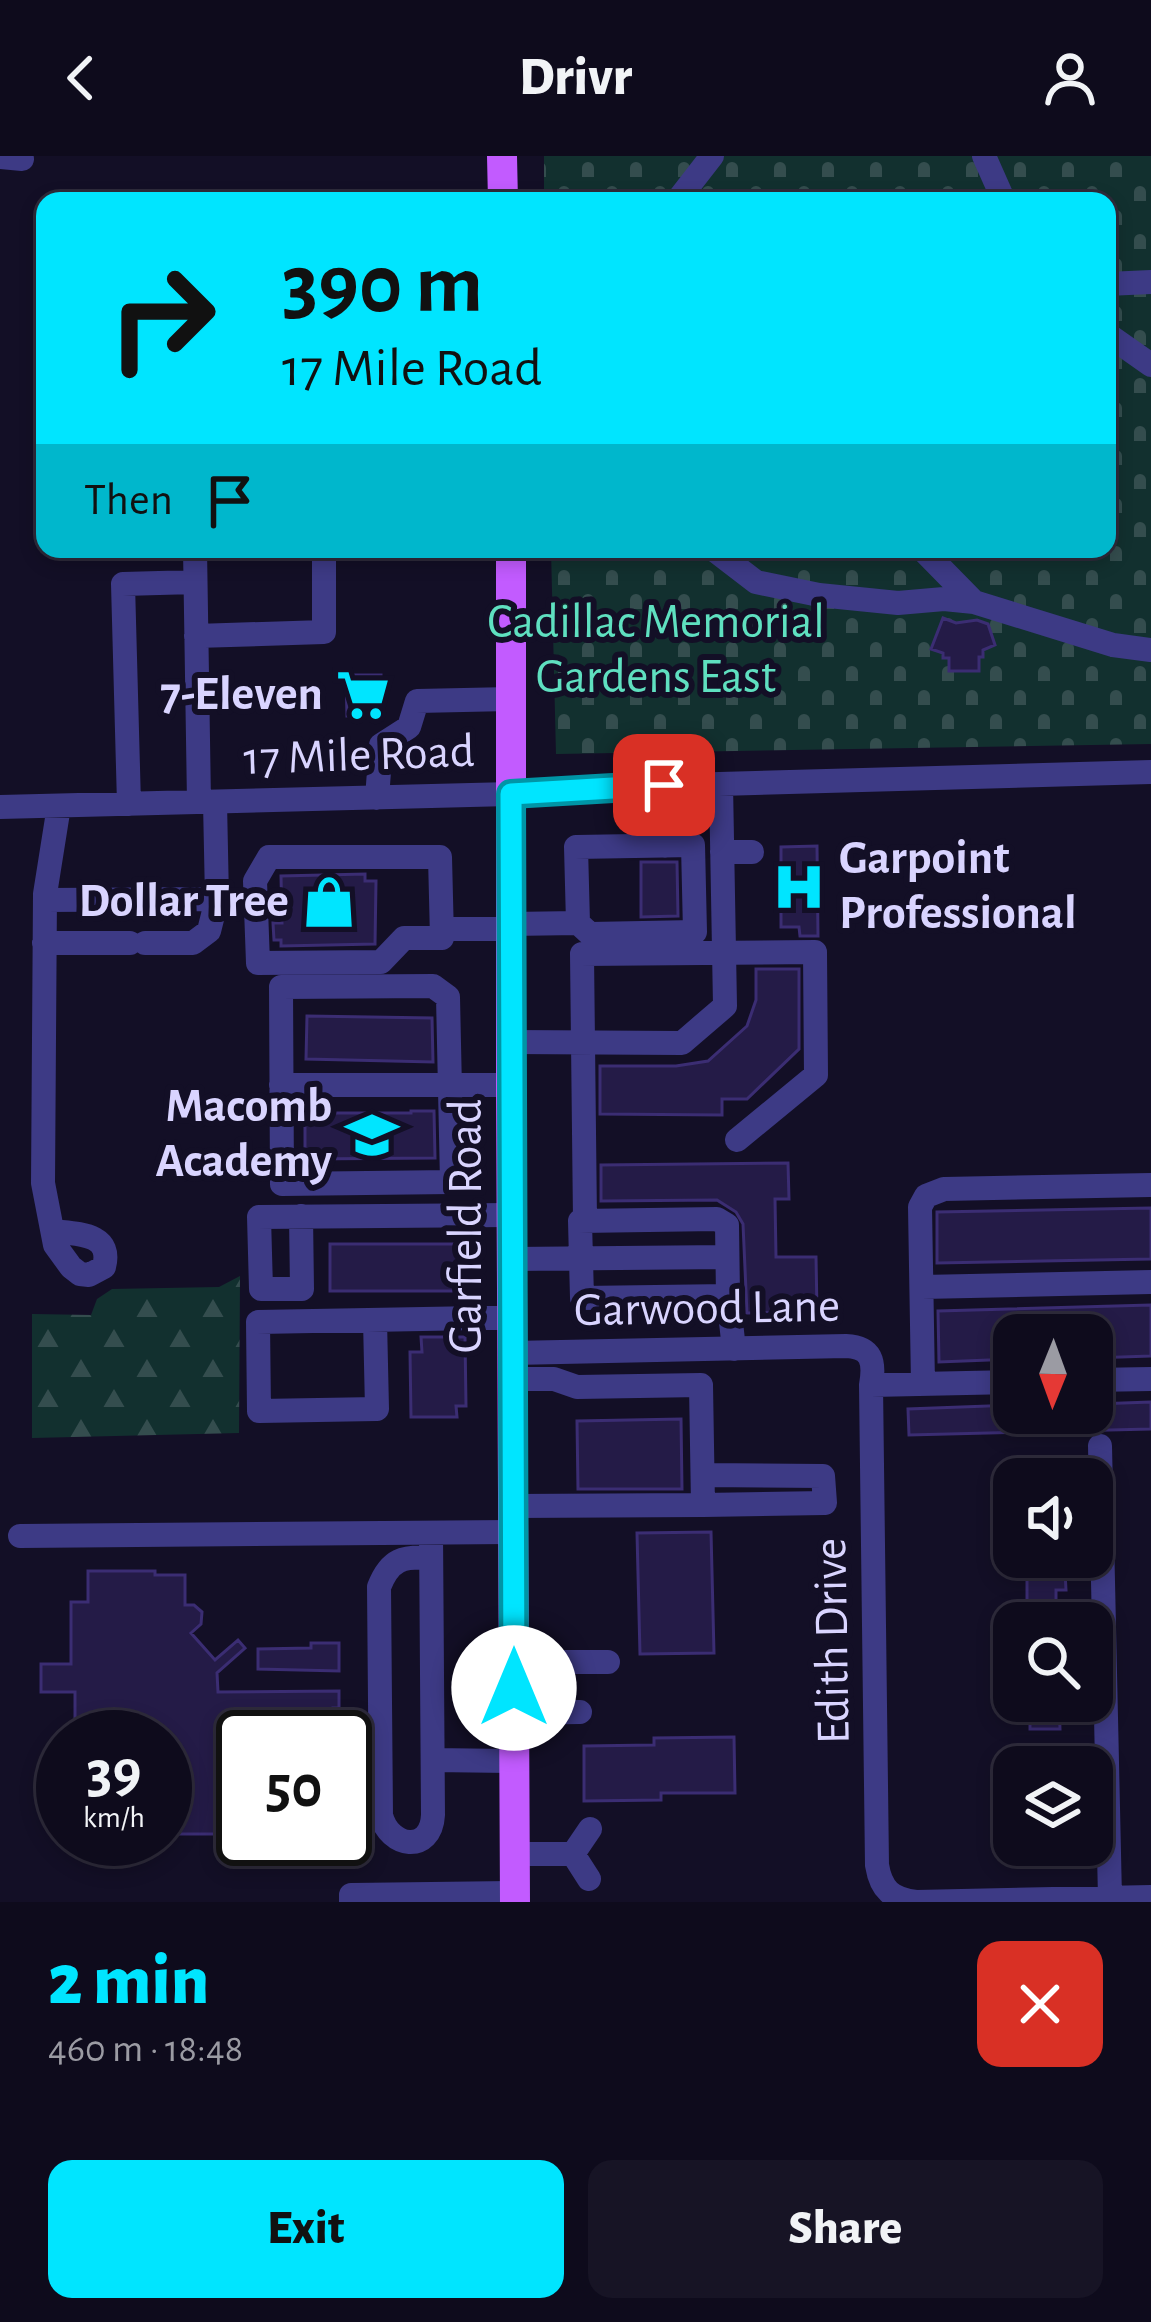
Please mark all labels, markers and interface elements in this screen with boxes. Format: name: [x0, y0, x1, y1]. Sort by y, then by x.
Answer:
icon: back: [48, 45, 114, 111]
icon: person: [1037, 45, 1103, 111]
text: Drivr: [519, 51, 632, 105]
icon: right: [84, 240, 240, 396]
text: 390 m: [282, 244, 483, 328]
text: 17 Mile Road: [282, 342, 542, 396]
icon: arrive: [197, 468, 263, 534]
text: Then: [84, 478, 173, 523]
park label: Cadillac Memorial Gardens East: [487, 599, 825, 702]
supermarket icon: 7-Eleven: [334, 666, 392, 724]
place label: 7-Eleven: [160, 671, 323, 719]
street label: 17 Mile Road: [243, 728, 475, 784]
pin: [613, 734, 715, 836]
icon: arrive: [631, 752, 697, 818]
place label: Garpoint Professional: [839, 835, 1077, 938]
hospital icon: Garpoint Professional: [770, 858, 828, 916]
shop icon: Dollar Tree: [300, 873, 358, 931]
place label: Dollar Tree: [79, 878, 289, 926]
place label: Macomb Academy: [156, 1083, 333, 1186]
street label: Garfield Road: [443, 1099, 491, 1353]
school or university icon: Macomb Academy: [343, 1106, 401, 1164]
street label: Garwood Lane: [573, 1283, 841, 1335]
north arrow: [993, 1314, 1113, 1434]
map controls: [993, 1314, 1113, 1866]
button: sound: [993, 1458, 1113, 1578]
street label: Edith Drive: [807, 1537, 859, 1745]
button: search: [993, 1602, 1113, 1722]
position arrow: [451, 1625, 577, 1751]
speed limit sign: 50: [216, 1710, 372, 1866]
text: 39: [87, 1743, 141, 1803]
button: layers: [993, 1746, 1113, 1866]
text: km/h: [83, 1803, 145, 1833]
button: close: [977, 1941, 1103, 2067]
text: 2 min: [48, 1945, 209, 2017]
text: 460 m · 18:48: [48, 2030, 243, 2069]
button: Exit: [48, 2160, 564, 2298]
button: Share: [588, 2160, 1103, 2298]

